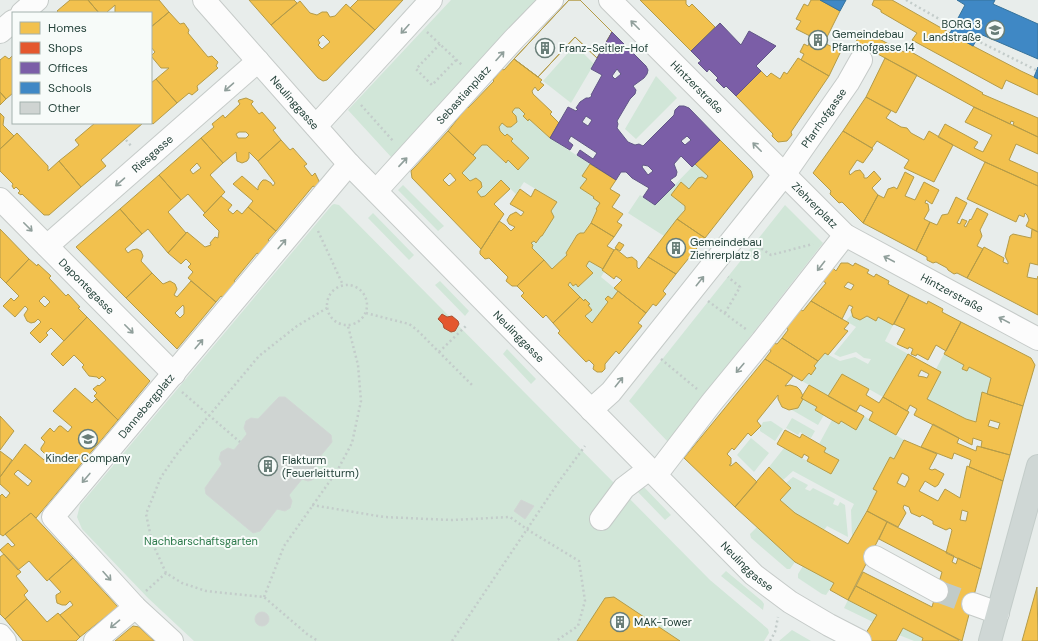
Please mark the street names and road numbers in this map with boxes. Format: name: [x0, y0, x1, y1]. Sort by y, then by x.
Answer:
street label: Hintzerstraße: [668, 58, 726, 116]
street label: Sebastianplatz: [433, 62, 494, 127]
street label: Neulinggasse: [267, 73, 322, 132]
street label: Pfarrhofgasse: [798, 85, 849, 150]
street label: Riesgasse: [129, 132, 176, 176]
street label: Ziehrerplatz: [789, 179, 841, 231]
street label: Dapontegasse: [56, 255, 117, 317]
street label: Hintzerstraße: [918, 270, 986, 315]
street label: Neulinggasse: [490, 308, 547, 365]
street label: Dannebergplatz: [115, 371, 177, 441]
street label: Neulinggasse: [718, 538, 776, 594]

